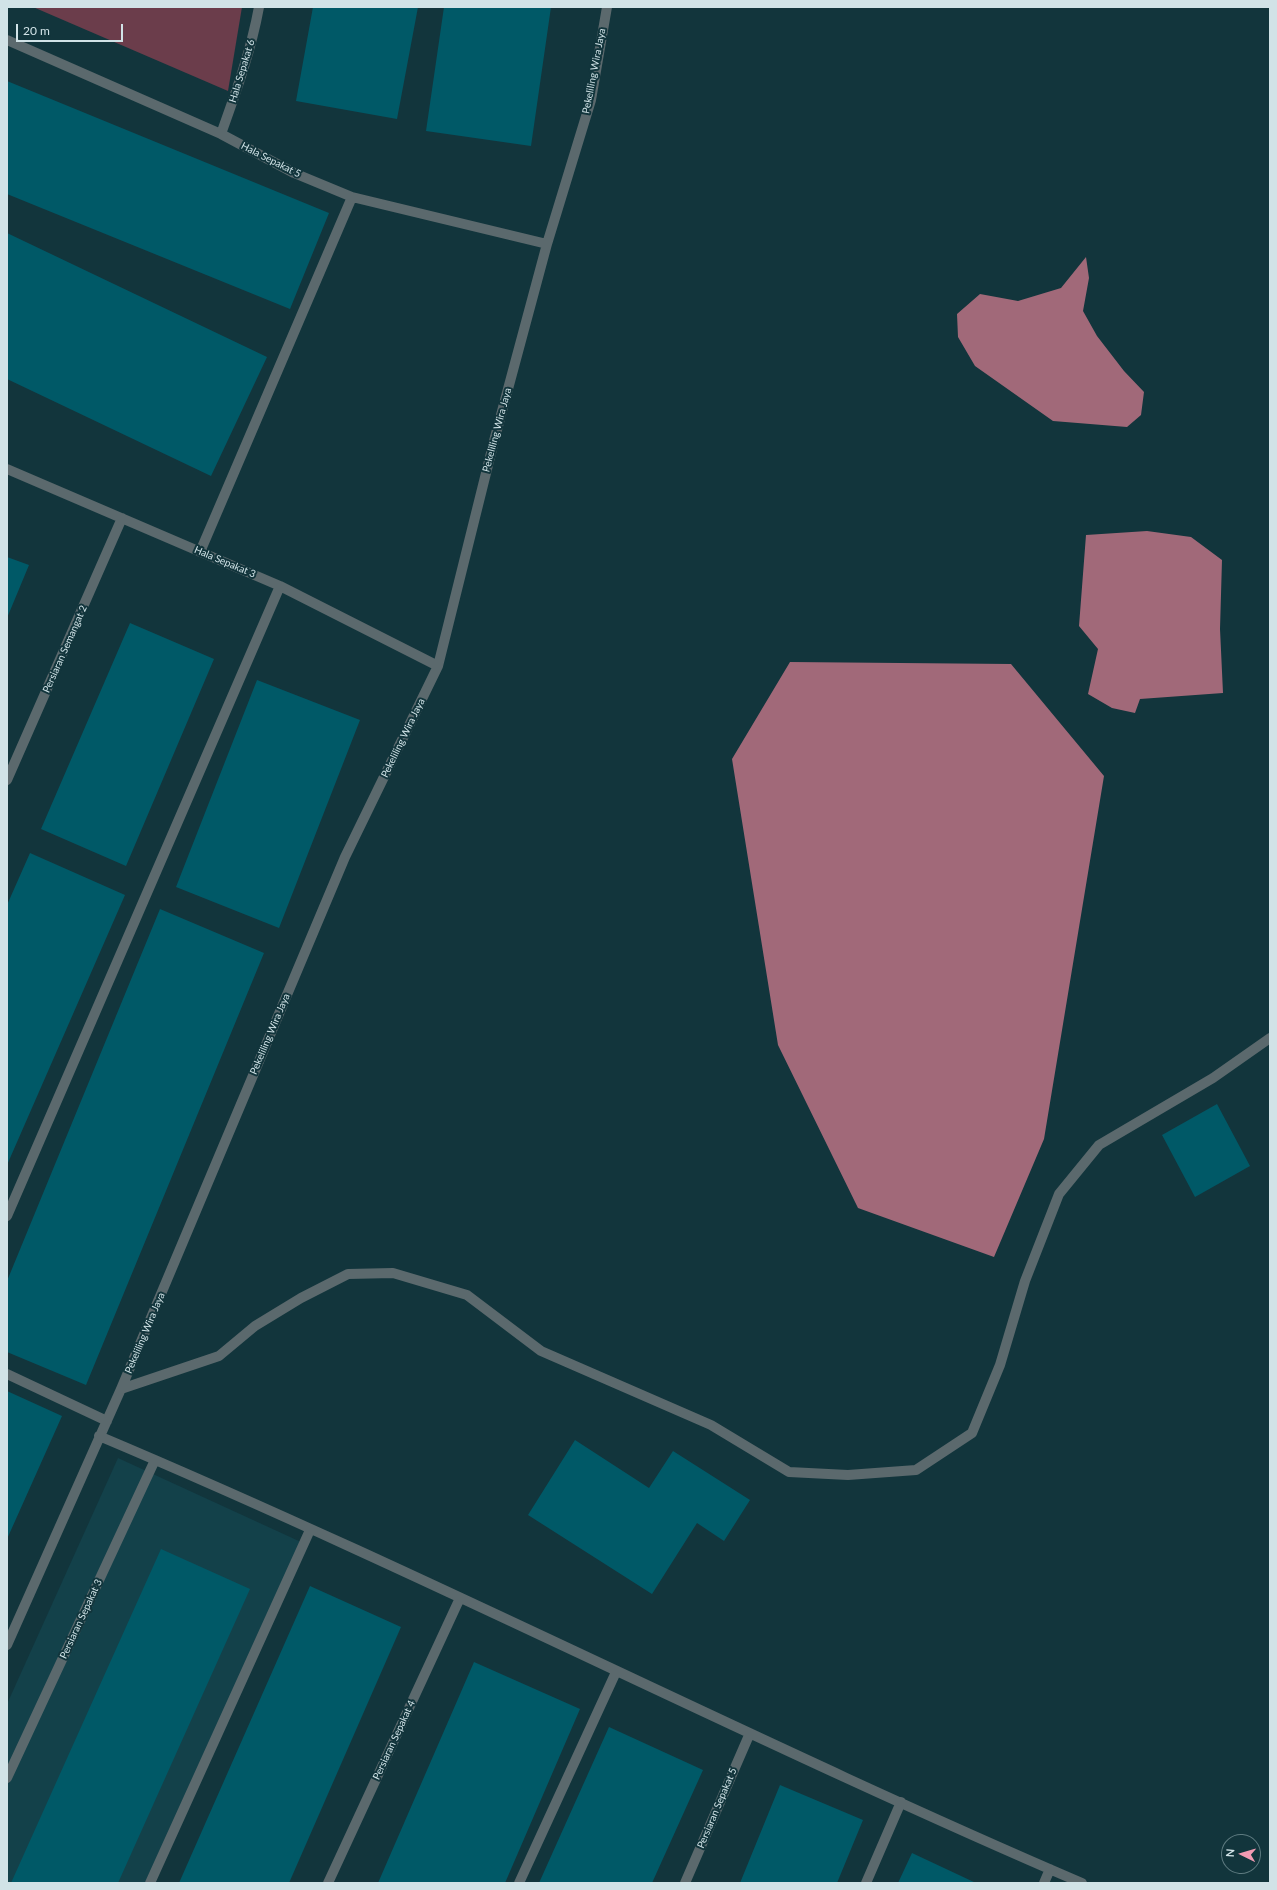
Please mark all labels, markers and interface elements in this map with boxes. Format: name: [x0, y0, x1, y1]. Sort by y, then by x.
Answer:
scale bar: [18, 16, 125, 42]
text: 20 m: [23, 23, 50, 38]
street label: Pekeliling Wira Jaya: [580, 27, 608, 115]
street label: Hala Sepakat 6: [227, 38, 257, 104]
street label: Hala Sepakat 5: [239, 140, 303, 180]
street label: Pekeliling Wira Jaya: [480, 387, 514, 473]
street label: Hala Sepakat 3: [192, 544, 258, 580]
street label: Persiaran Semangat 2: [40, 603, 90, 695]
street label: Pekeliling Wira Jaya: [379, 696, 427, 780]
street label: Pekeliling Wira Jaya: [248, 992, 292, 1076]
street label: Pekeliling Wira Jaya: [123, 1291, 167, 1375]
street label: Persiaran Sepakat 3: [57, 1577, 105, 1661]
street label: Persiaran Sepakat 4: [370, 1698, 418, 1782]
street label: Persiaran Sepakat 5: [695, 1766, 739, 1850]
north arrow: [1221, 1834, 1261, 1874]
text: N: [1223, 1848, 1236, 1858]

